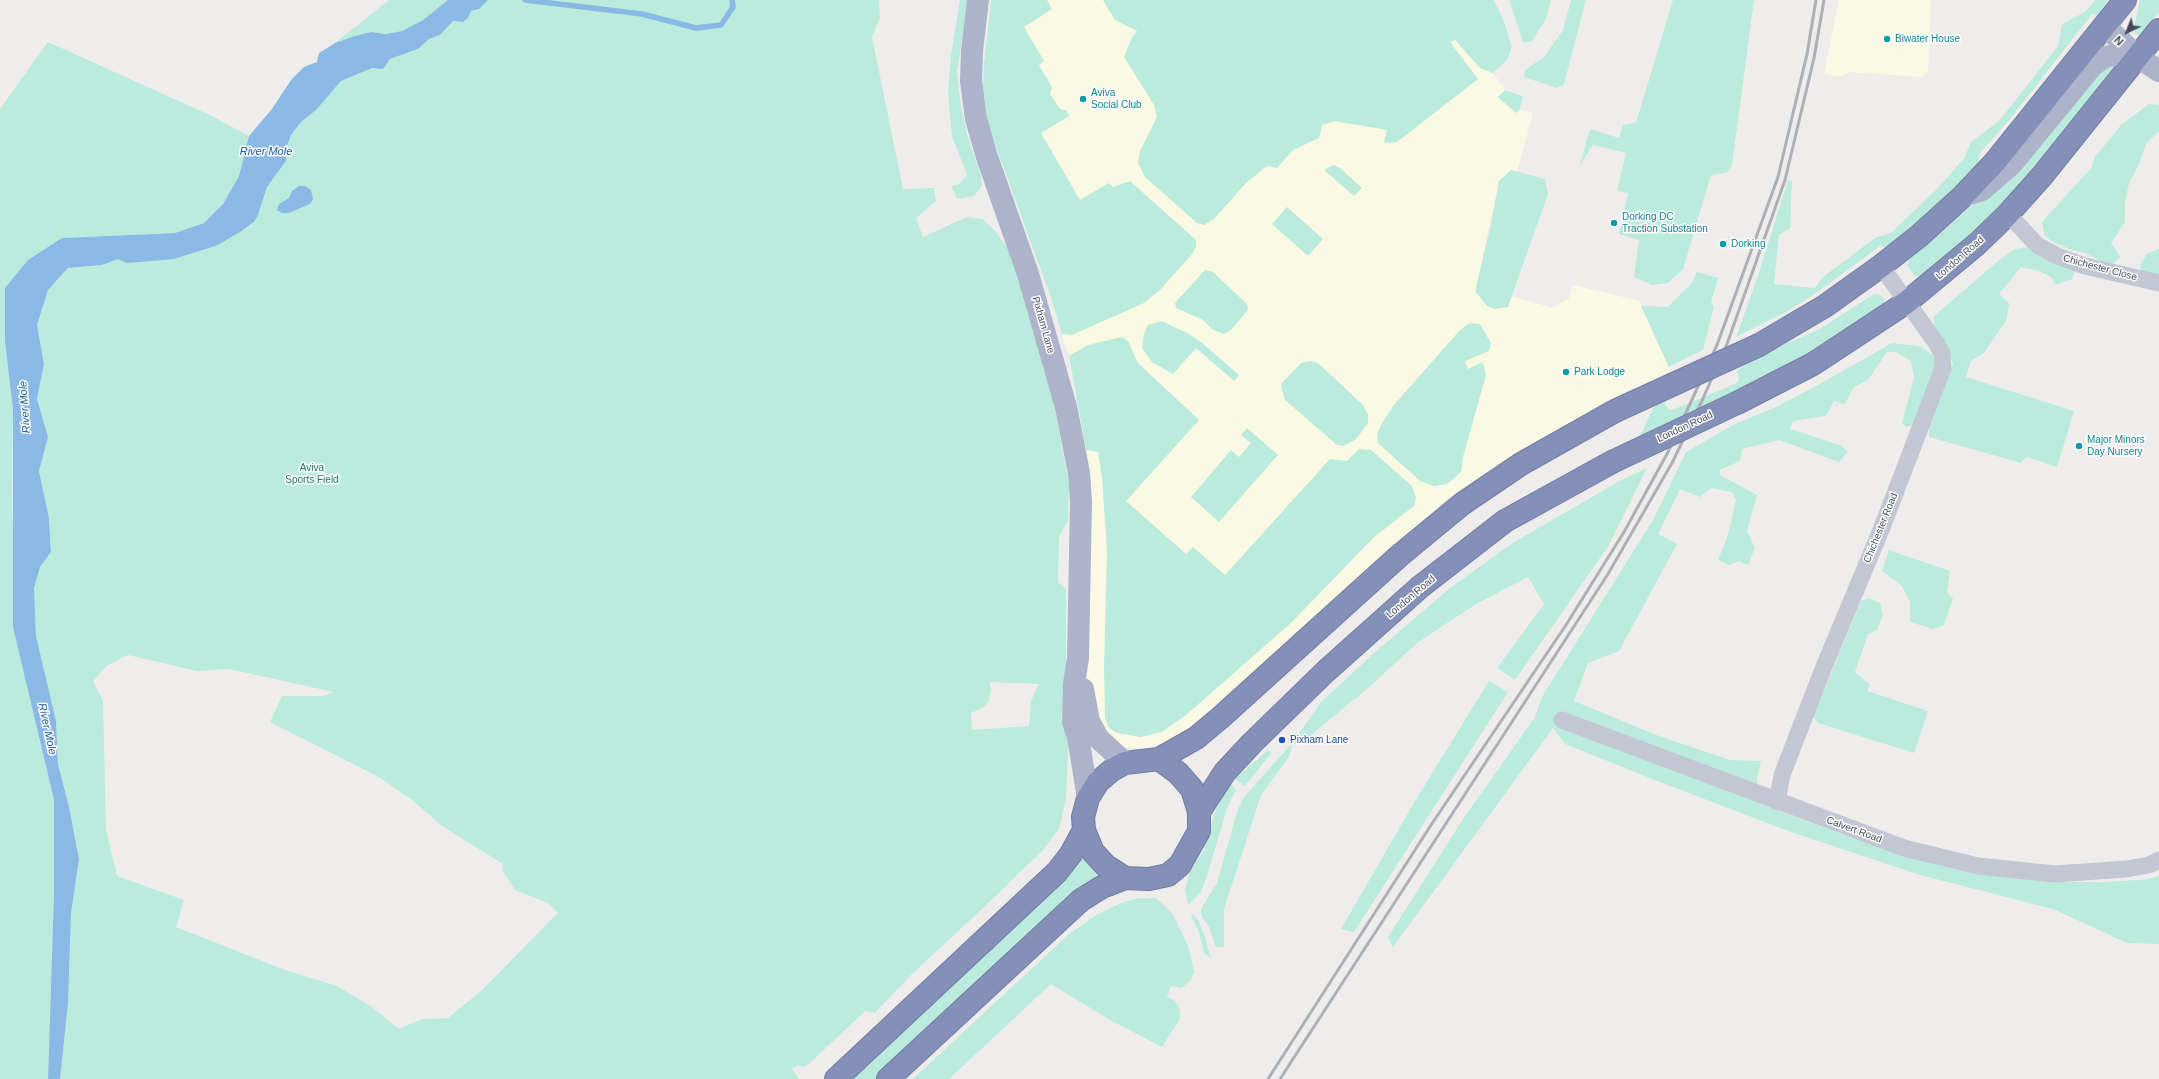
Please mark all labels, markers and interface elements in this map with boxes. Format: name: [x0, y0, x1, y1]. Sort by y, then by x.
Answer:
north arrow: [2107, 12, 2147, 52]
place label: Biwater House: [1895, 33, 1960, 45]
marker: Biwater House: [1882, 34, 1892, 44]
text: N: [2112, 34, 2126, 48]
place label: Aviva Social Club: [1091, 87, 1142, 110]
marker: Aviva Social Club: [1078, 94, 1088, 104]
water label: River Mole: [240, 145, 292, 159]
place label: Dorking DC Traction Substation: [1622, 211, 1708, 234]
marker: Dorking DC Traction Substation: [1609, 218, 1619, 228]
street label: London Road: [1933, 234, 1987, 282]
place label: Dorking: [1731, 238, 1765, 250]
marker: Dorking: [1718, 239, 1728, 249]
street label: Chichester Close: [2062, 252, 2138, 284]
street label: Pixham Lane: [1029, 295, 1057, 355]
place label: Park Lodge: [1574, 366, 1625, 378]
marker: Park Lodge: [1561, 367, 1571, 377]
water label: River Mole: [17, 380, 33, 434]
street label: London Road: [1655, 409, 1715, 445]
place label: Major Minors Day Nursery: [2087, 434, 2145, 458]
marker: Major Minors Day Nursery: [2074, 441, 2084, 451]
park label: Aviva Sports Field: [285, 462, 339, 486]
street label: Chichester Road: [1861, 491, 1901, 565]
street label: London Road: [1384, 573, 1438, 621]
water label: River Mole: [35, 702, 59, 756]
place label: Pixham Lane: [1290, 734, 1348, 746]
marker: Pixham Lane: [1277, 735, 1287, 745]
street label: Calvert Road: [1825, 814, 1883, 846]

